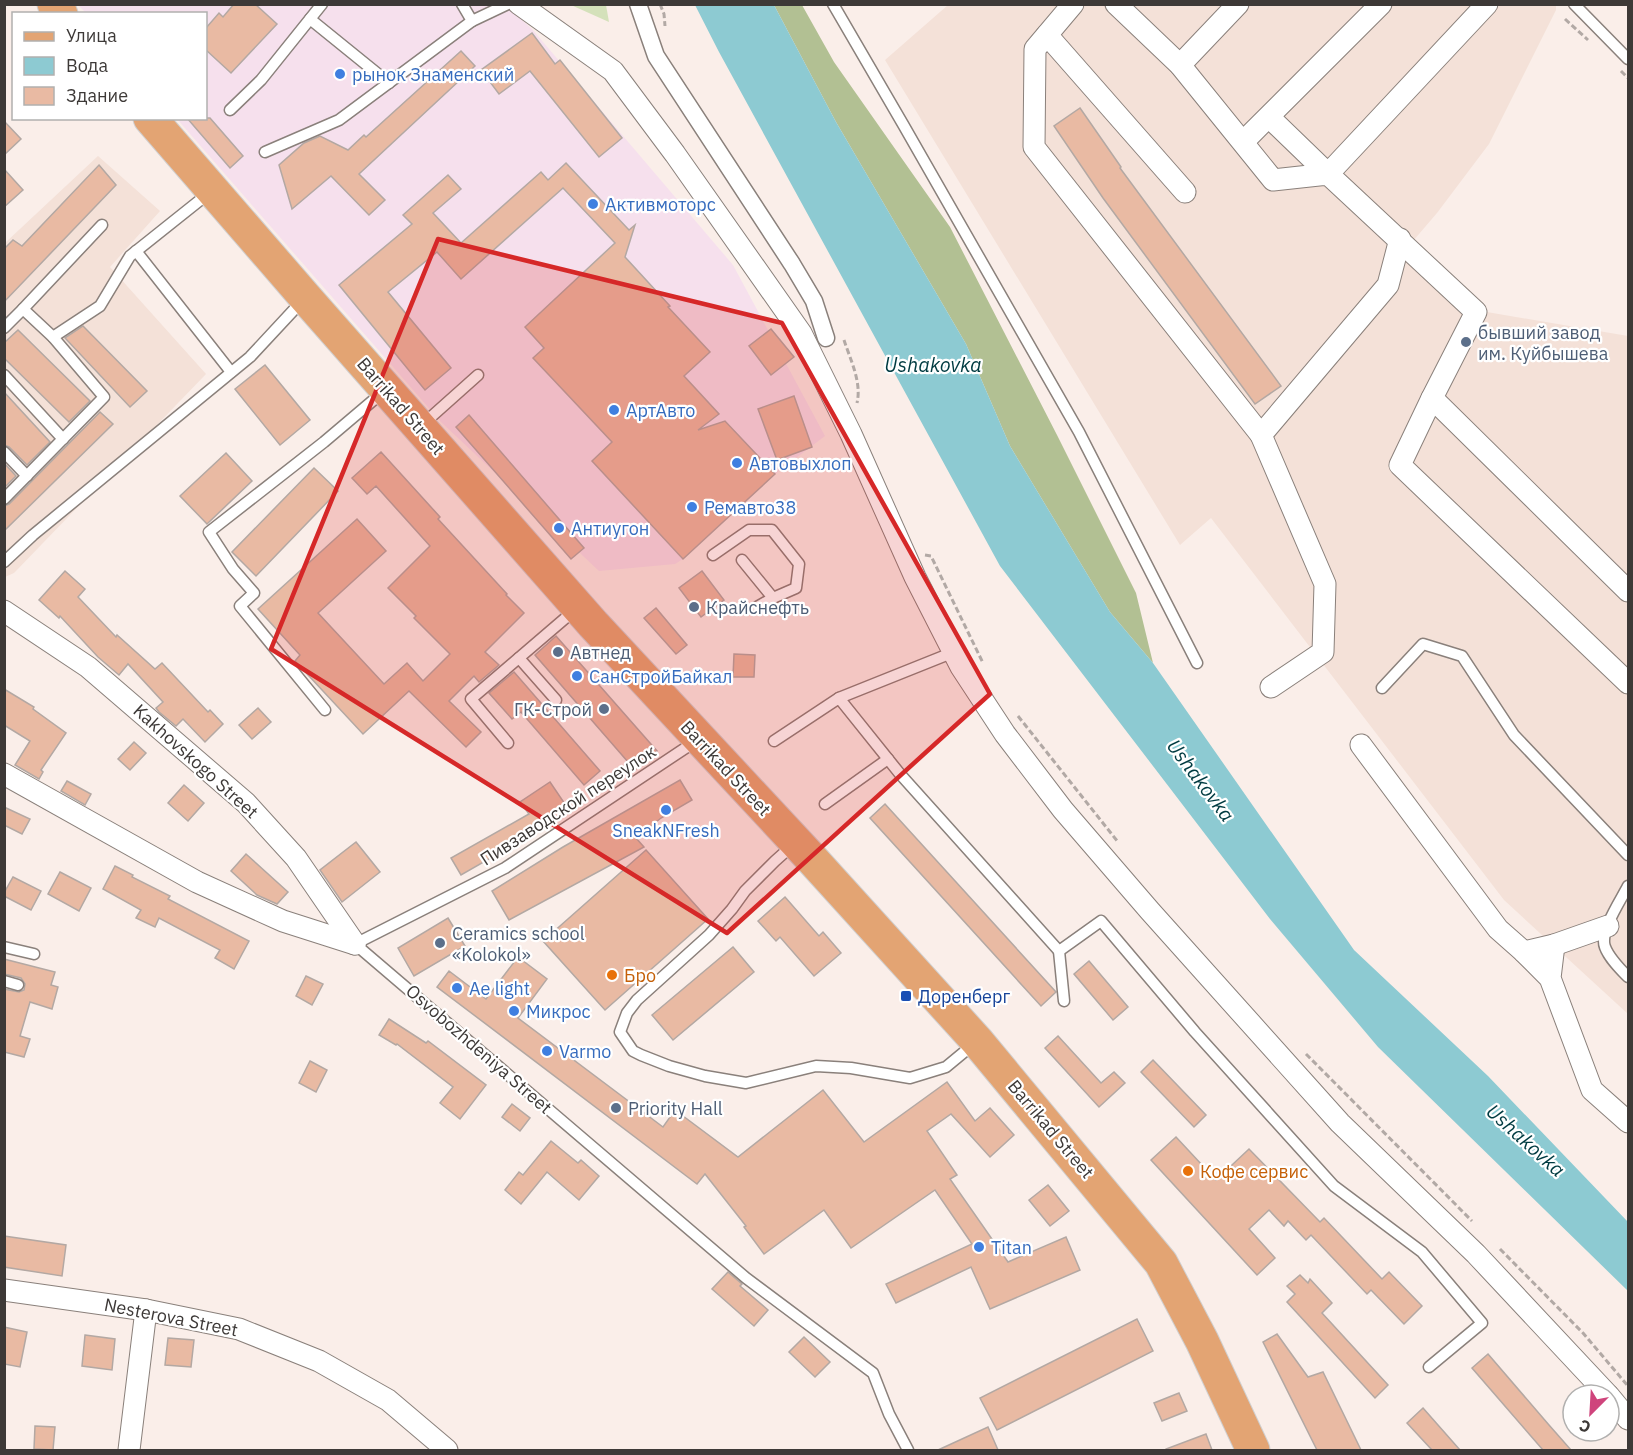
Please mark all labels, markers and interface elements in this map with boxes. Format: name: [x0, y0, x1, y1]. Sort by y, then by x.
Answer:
legend: [12, 12, 207, 120]
text: Улица: [66, 24, 117, 47]
text: Вода: [66, 54, 109, 77]
place label: рынок Знаменский: [352, 63, 514, 86]
marker: рынок Знаменский: [333, 67, 347, 81]
text: Здание: [66, 84, 128, 107]
place label: Активмоторс: [605, 193, 716, 216]
marker: Активмоторс: [586, 197, 600, 211]
place label: бывший завод им. Куйбышева: [1478, 321, 1609, 365]
marker: бывший завод им. Куйбышева: [1459, 335, 1473, 349]
water label: Ushakovka: [884, 351, 982, 378]
street label: Barrikad Street: [352, 352, 450, 460]
place label: АртАвто: [626, 399, 695, 422]
marker: АртАвто: [607, 403, 621, 417]
place label: Автовыхлоп: [749, 452, 851, 475]
marker: Автовыхлоп: [730, 456, 744, 470]
place label: Ремавто38: [704, 496, 796, 519]
marker: Ремавто38: [685, 500, 699, 514]
place label: Антиугон: [571, 517, 649, 540]
marker: Антиугон: [552, 521, 566, 535]
place label: Крайснефть: [706, 596, 809, 619]
marker: Крайснефть: [687, 600, 701, 614]
place label: Автнед: [570, 641, 631, 664]
marker: Автнед: [551, 645, 565, 659]
place label: СанСтройБайкал: [589, 665, 732, 688]
marker: СанСтройБайкал: [570, 669, 584, 683]
place label: ГК-Строй: [514, 698, 592, 721]
street label: Kakhovskogo Street: [129, 699, 263, 823]
marker: ГК-Строй: [597, 702, 611, 716]
street label: Barrikad Street: [676, 715, 776, 821]
water label: Ushakovka: [1161, 733, 1241, 827]
street label: Пивзаводской переулок: [476, 739, 660, 871]
marker: SneakNFresh: [659, 803, 673, 817]
place label: SneakNFresh: [612, 819, 720, 842]
place label: Ceramics school «Kolokol»: [452, 922, 585, 966]
marker: Ceramics school «Kolokol»: [433, 936, 447, 950]
place label: Бро: [624, 964, 656, 987]
marker: Бро: [605, 968, 619, 982]
place label: Ae light: [469, 977, 530, 1000]
street label: Osvobozhdeniya Street: [401, 979, 557, 1119]
marker: Ae light: [450, 981, 464, 995]
place label: Доренберг: [918, 985, 1010, 1008]
marker: Доренберг: [899, 989, 913, 1003]
place label: Микрос: [526, 1000, 591, 1023]
marker: Микрос: [507, 1004, 521, 1018]
place label: Varmo: [559, 1040, 611, 1063]
marker: Varmo: [540, 1044, 554, 1058]
street label: Barrikad Street: [1003, 1075, 1099, 1183]
place label: Priority Hall: [628, 1097, 723, 1120]
water label: Ushakovka: [1481, 1097, 1571, 1183]
marker: Priority Hall: [609, 1101, 623, 1115]
place label: Кофе сервис: [1200, 1160, 1308, 1183]
marker: Кофе сервис: [1181, 1164, 1195, 1178]
place label: Titan: [991, 1236, 1032, 1259]
marker: Titan: [972, 1240, 986, 1254]
street label: Nesterova Street: [102, 1293, 240, 1341]
north arrow: [1561, 1383, 1621, 1443]
text: С: [1576, 1415, 1594, 1438]

